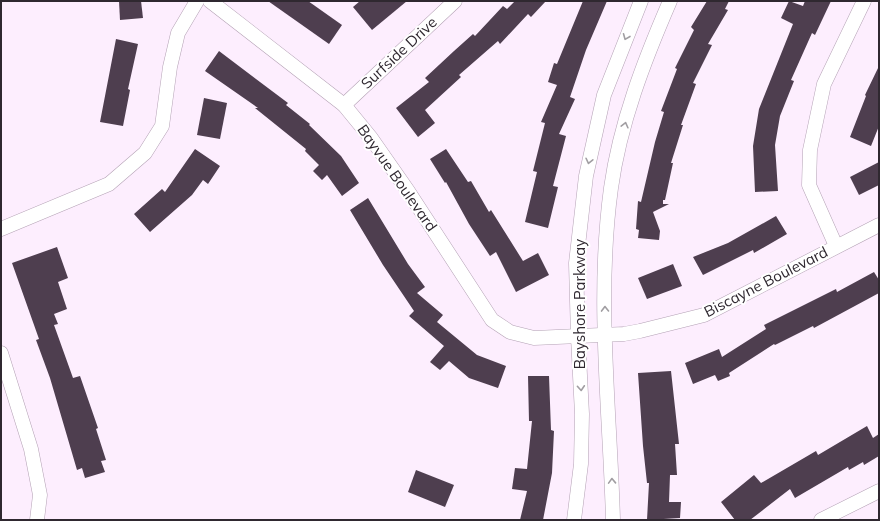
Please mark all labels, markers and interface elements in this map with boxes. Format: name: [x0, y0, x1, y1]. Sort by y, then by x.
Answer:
street label: Surfside Drive: [357, 13, 441, 93]
one-way arrow: [622, 34, 630, 41]
street label: Bayvue Boulevard: [353, 121, 441, 235]
one-way arrow: [620, 122, 628, 128]
one-way arrow: [585, 158, 593, 164]
street label: Bayshore Parkway: [570, 239, 589, 369]
street label: Biscayne Boulevard: [701, 242, 831, 321]
one-way arrow: [601, 306, 609, 312]
one-way arrow: [576, 385, 585, 391]
one-way arrow: [607, 478, 616, 484]

